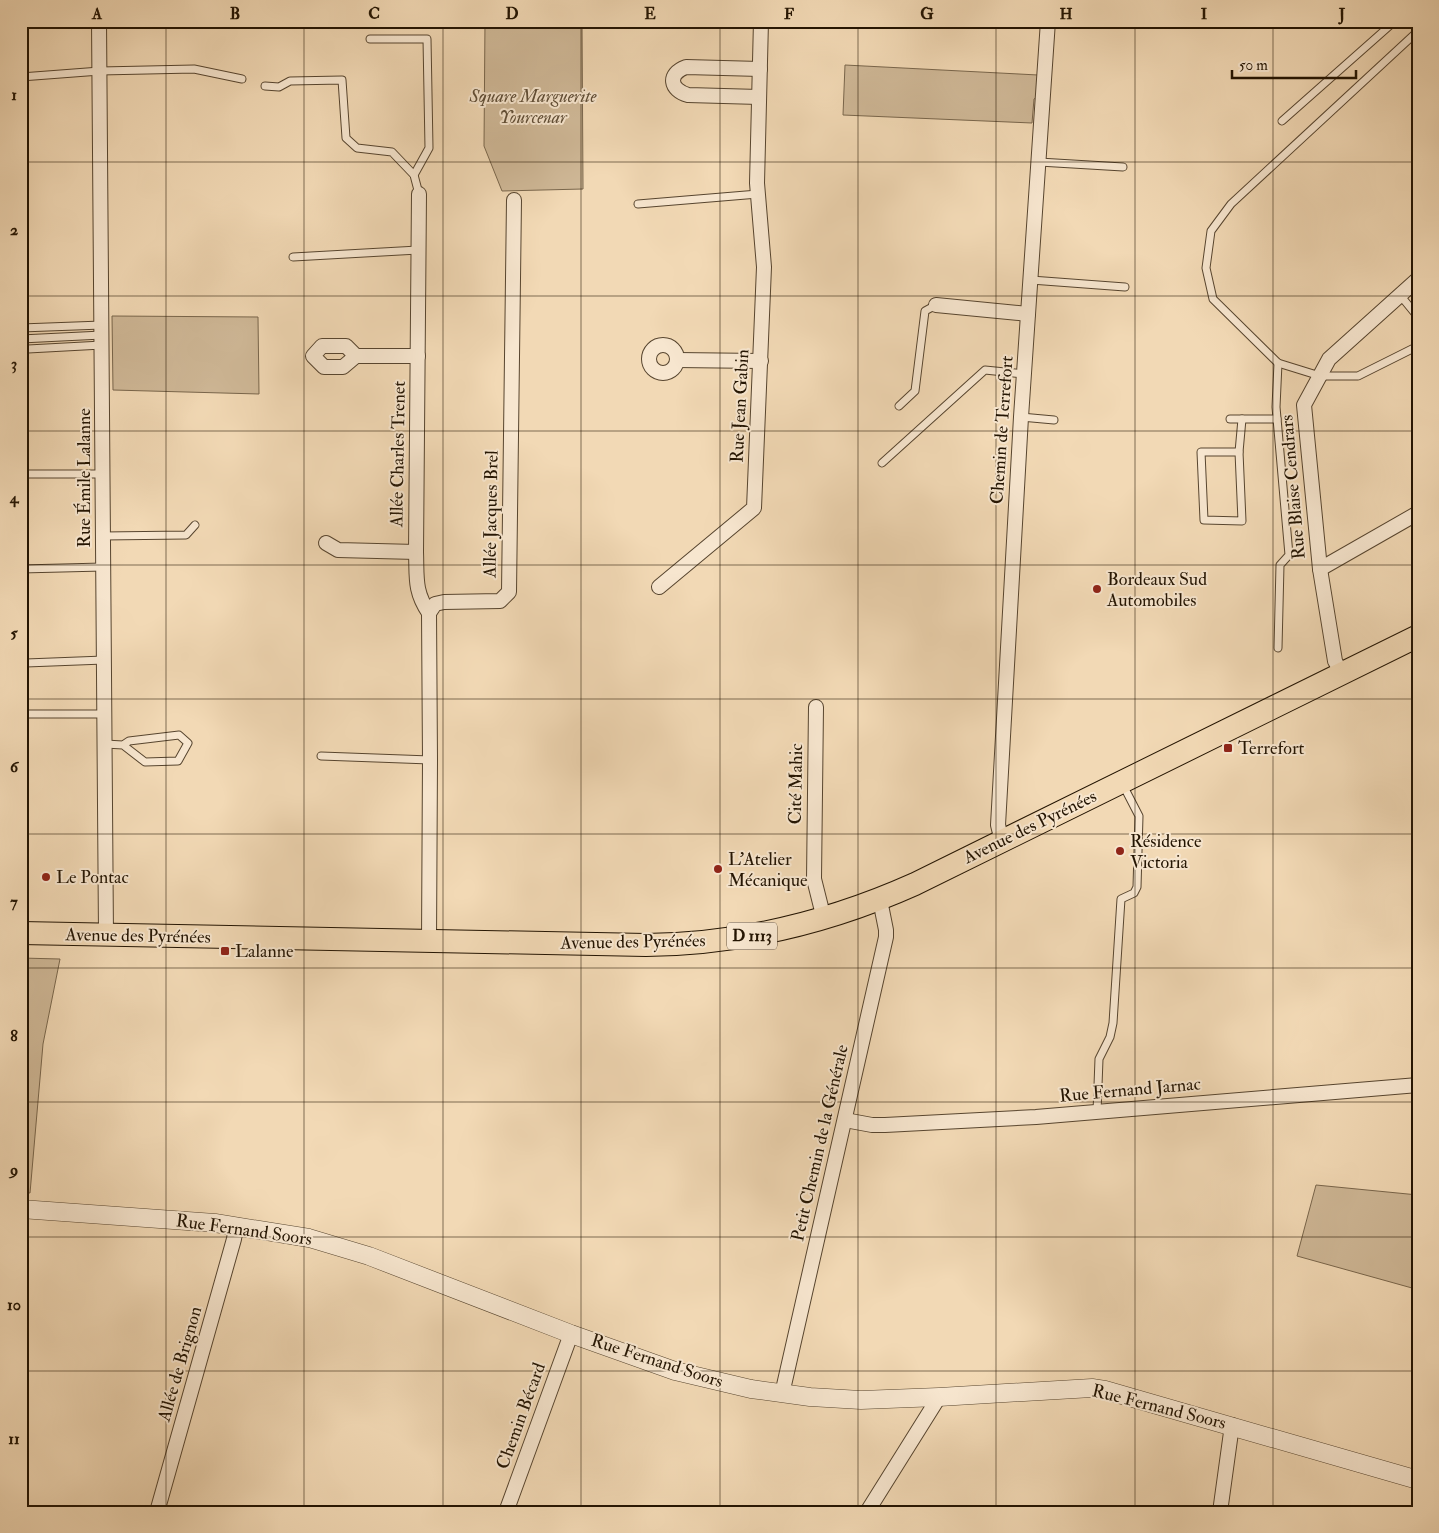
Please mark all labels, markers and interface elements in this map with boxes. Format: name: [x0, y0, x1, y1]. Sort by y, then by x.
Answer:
text: A: [91, 4, 103, 24]
text: B: [230, 4, 240, 24]
text: C: [368, 4, 380, 24]
text: D: [505, 4, 519, 24]
text: E: [644, 4, 656, 24]
text: F: [784, 4, 794, 24]
text: G: [920, 4, 934, 24]
text: H: [1059, 4, 1073, 24]
text: I: [1201, 4, 1208, 24]
text: J: [1338, 4, 1346, 25]
scale bar: [1232, 48, 1355, 80]
text: 50 m: [1239, 56, 1268, 75]
text: 1: [11, 85, 17, 105]
park label: Square Marguerite Yourcenar: [469, 85, 597, 129]
text: 2: [10, 220, 18, 240]
street label: Rue Jean Gabin: [726, 349, 754, 463]
text: 3: [11, 354, 17, 374]
street label: Chemin de Terrefort: [985, 355, 1019, 505]
street label: Allée Charles Trenet: [385, 380, 411, 528]
street label: Rue Émile Lalanne: [73, 408, 96, 548]
street label: Rue Blaise Cendrars: [1275, 414, 1311, 560]
street label: Allée Jacques Brel: [478, 450, 504, 579]
text: 4: [9, 488, 20, 508]
place label: Bordeaux Sud Automobiles: [1106, 568, 1207, 612]
marker: Bordeaux Sud Automobiles: [1091, 583, 1103, 595]
text: 5: [10, 623, 18, 643]
place label: Terrefort: [1238, 737, 1305, 760]
marker: Terrefort: [1222, 742, 1234, 754]
street label: Cité Mahic: [784, 743, 808, 825]
text: 6: [10, 757, 20, 777]
street label: Avenue des Pyrénées: [959, 785, 1100, 870]
place label: Résidence Victoria: [1130, 830, 1202, 874]
marker: Résidence Victoria: [1114, 845, 1126, 857]
place label: L'Atelier Mécanique: [728, 848, 808, 892]
marker: L'Atelier Mécanique: [712, 863, 724, 875]
place label: Le Pontac: [56, 866, 129, 889]
marker: Le Pontac: [40, 871, 52, 883]
text: 7: [10, 892, 18, 912]
road number: D 1113: [727, 922, 777, 949]
street label: Avenue des Pyrénées: [64, 923, 211, 949]
street label: Avenue des Pyrénées: [559, 929, 706, 955]
place label: Lalanne: [235, 940, 294, 963]
marker: Lalanne: [219, 945, 231, 957]
text: 8: [10, 1026, 18, 1046]
street label: Petit Chemin de la Générale: [786, 1042, 854, 1244]
street label: Rue Fernand Jarnac: [1058, 1072, 1202, 1108]
text: 9: [8, 1160, 18, 1180]
street label: Rue Fernand Soors: [174, 1209, 314, 1251]
text: 10: [7, 1295, 21, 1315]
street label: Allée de Brignon: [152, 1304, 207, 1425]
street label: Rue Fernand Soors: [588, 1329, 726, 1393]
street label: Chemin Bécard: [491, 1360, 551, 1472]
street label: Rue Fernand Soors: [1090, 1379, 1228, 1435]
text: 11: [8, 1429, 20, 1449]

